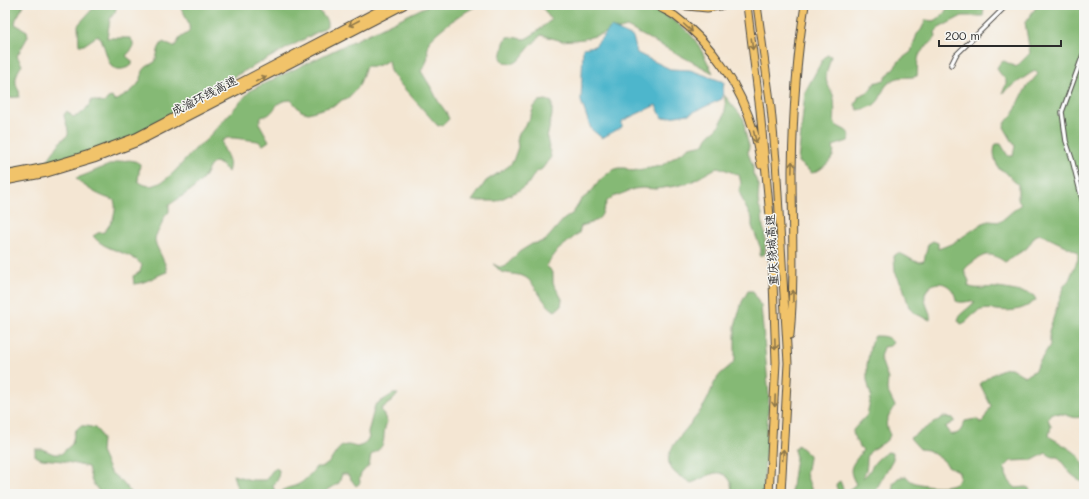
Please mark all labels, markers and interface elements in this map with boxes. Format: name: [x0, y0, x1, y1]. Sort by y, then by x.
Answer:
one-way arrow: [348, 19, 360, 27]
scale bar: [939, 22, 1061, 48]
one-way arrow: [682, 23, 693, 32]
text: 200 m: [945, 27, 980, 43]
one-way arrow: [748, 37, 756, 50]
street label: 成渝环线高速: [168, 72, 240, 118]
one-way arrow: [255, 75, 267, 82]
one-way arrow: [751, 130, 759, 143]
one-way arrow: [789, 161, 796, 174]
street label: 重庆绕城高速: [761, 214, 781, 286]
one-way arrow: [789, 290, 796, 303]
one-way arrow: [772, 337, 779, 350]
one-way arrow: [771, 394, 778, 407]
one-way arrow: [780, 449, 787, 462]

